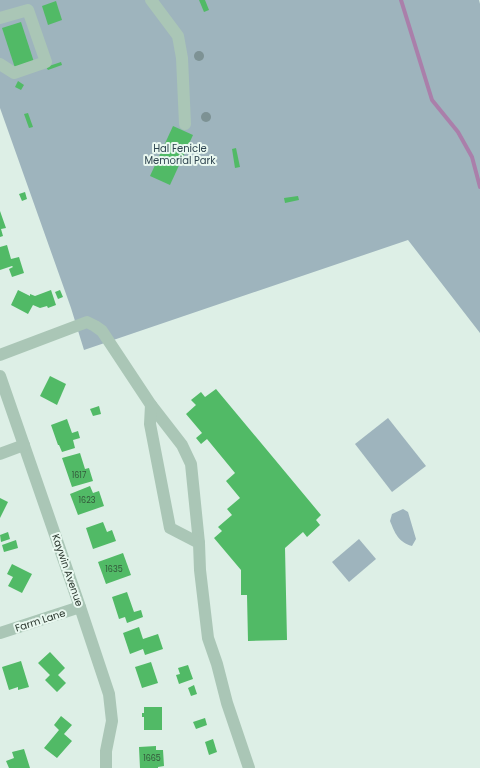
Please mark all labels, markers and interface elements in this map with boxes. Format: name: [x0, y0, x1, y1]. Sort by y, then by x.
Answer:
park label: Hal Fenicle Memorial Park: [144, 141, 216, 168]
house number: 1617: [72, 470, 87, 481]
house number: 1623: [79, 495, 96, 506]
street label: Kaywin Avenue: [48, 532, 87, 608]
house number: 1635: [105, 564, 123, 575]
street label: Farm Lane: [13, 605, 67, 636]
house number: 1665: [143, 753, 161, 764]

